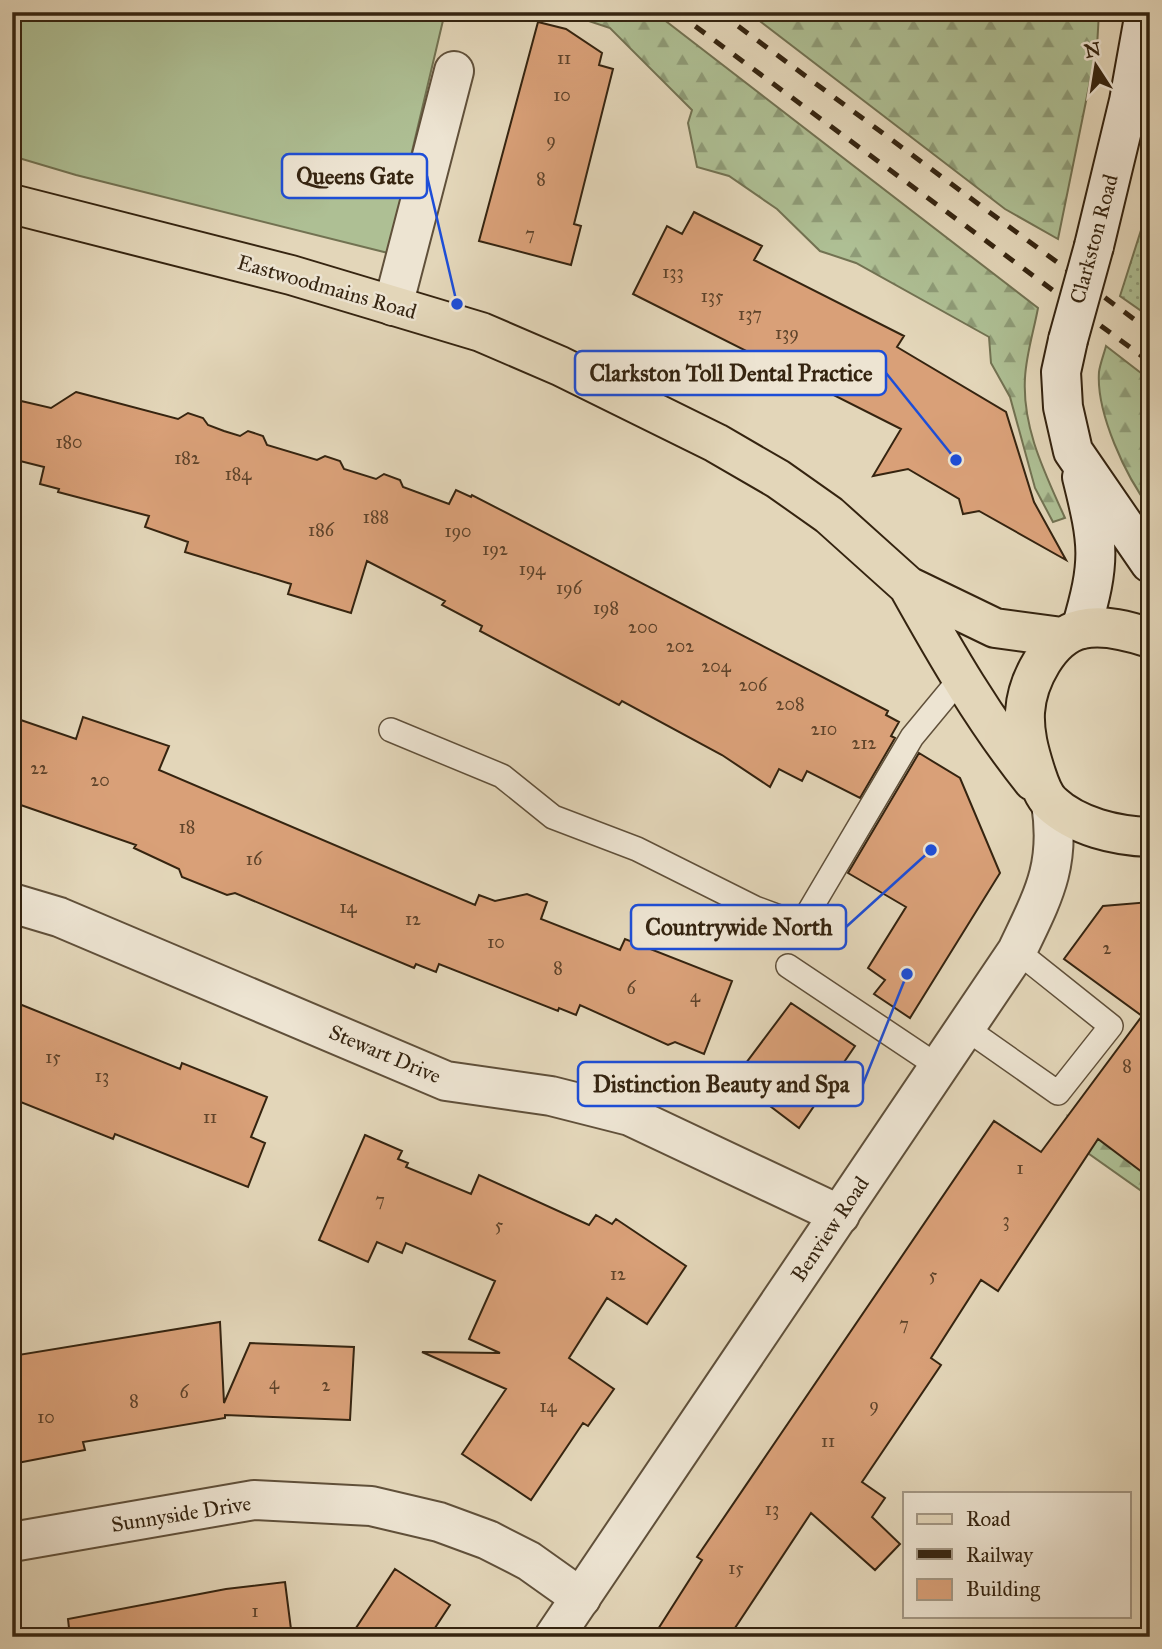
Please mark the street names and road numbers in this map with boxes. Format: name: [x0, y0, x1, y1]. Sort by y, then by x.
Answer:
street label: Clarkston Road: [1064, 171, 1124, 307]
street label: Eastwoodmains Road: [234, 249, 420, 325]
street label: Stewart Drive: [325, 1019, 445, 1089]
street label: Benview Road: [785, 1171, 875, 1287]
street label: Sunnyside Drive: [109, 1490, 253, 1538]

